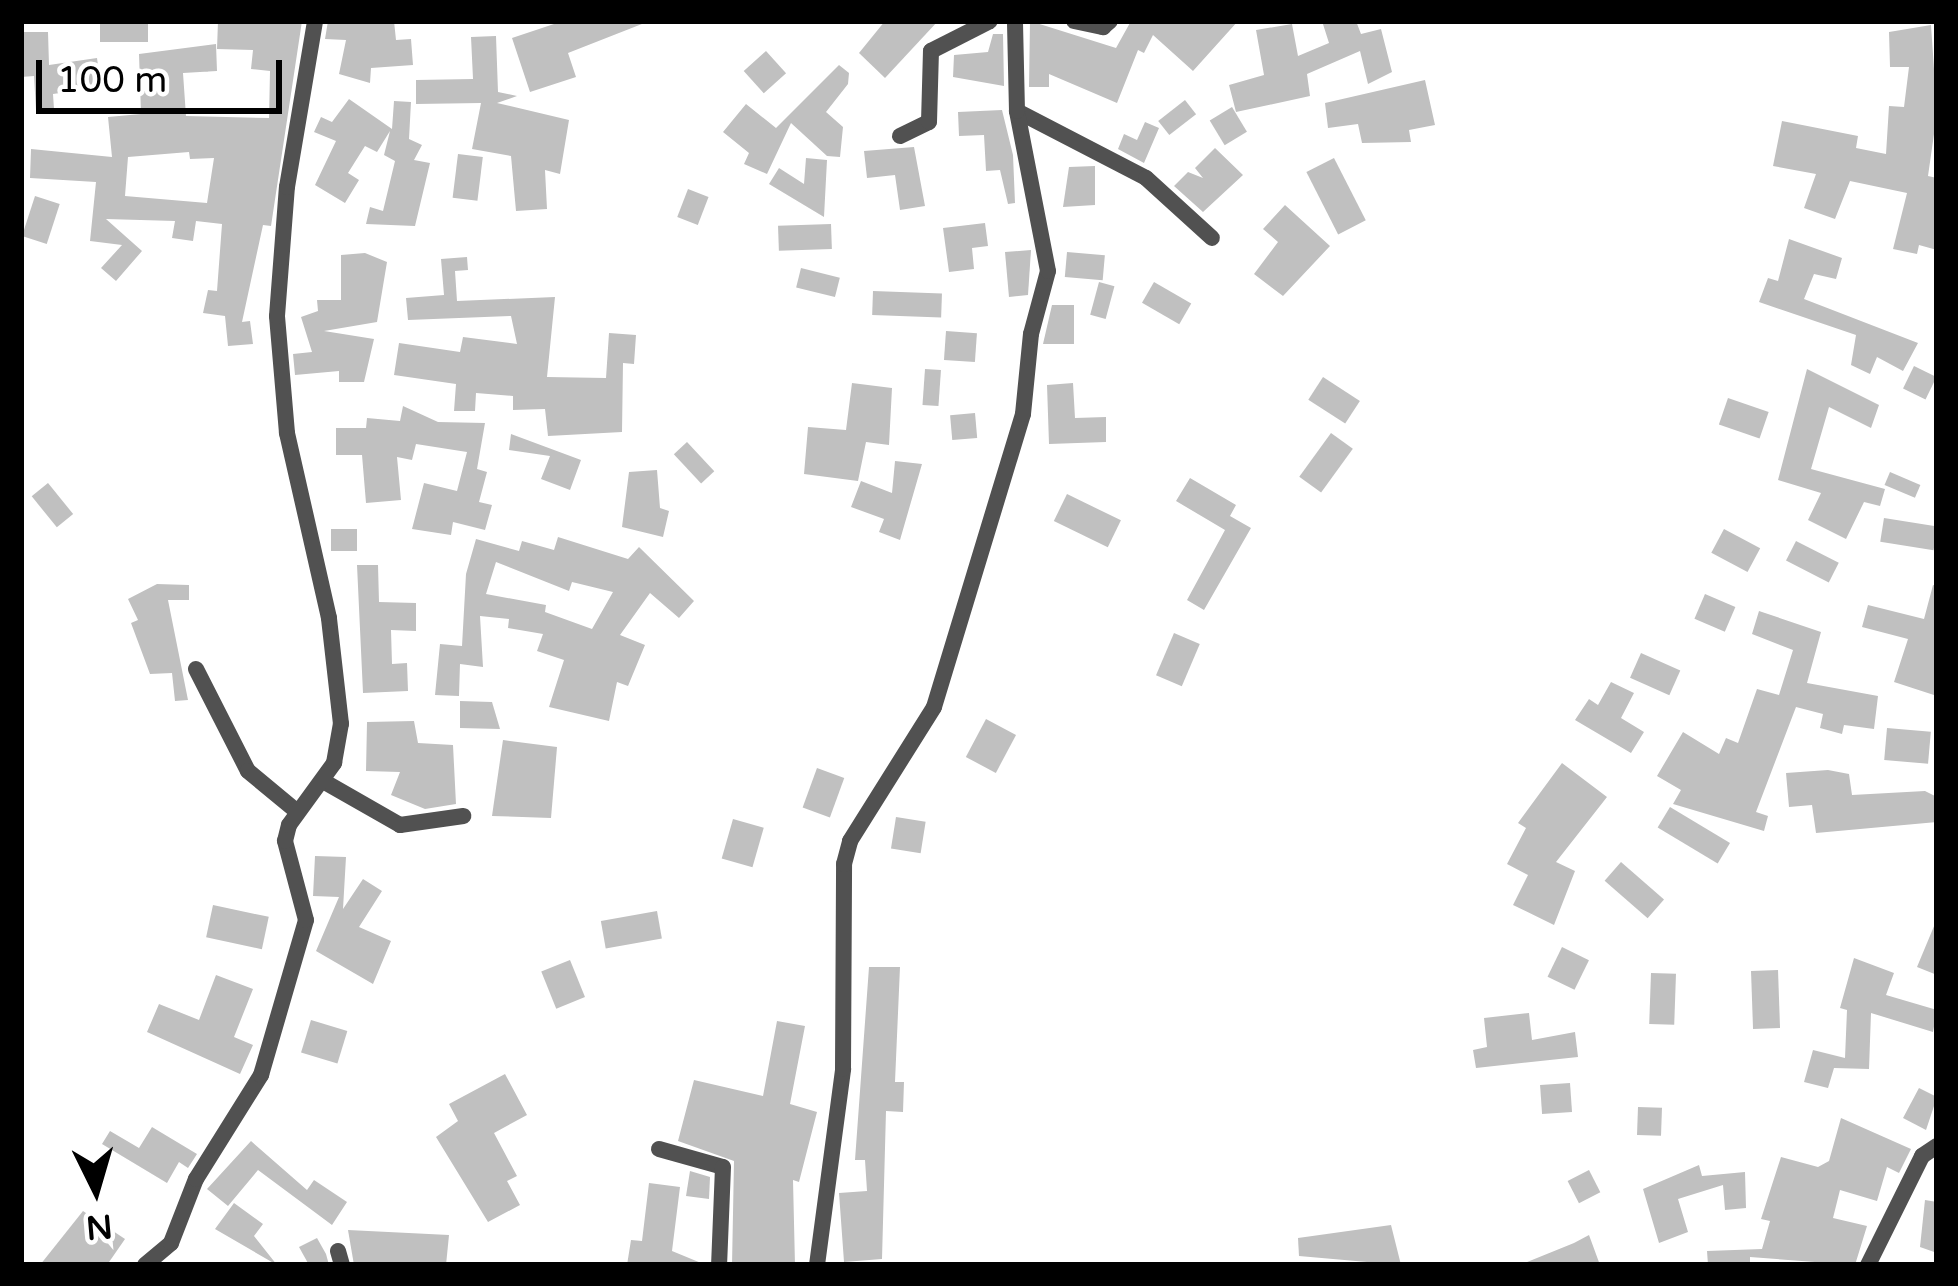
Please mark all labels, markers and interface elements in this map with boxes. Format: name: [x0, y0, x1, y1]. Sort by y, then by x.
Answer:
scale bar: [42, 36, 288, 110]
text: 100 m: [57, 59, 167, 102]
north arrow: [36, 1130, 156, 1250]
text: N: [84, 1206, 114, 1247]

